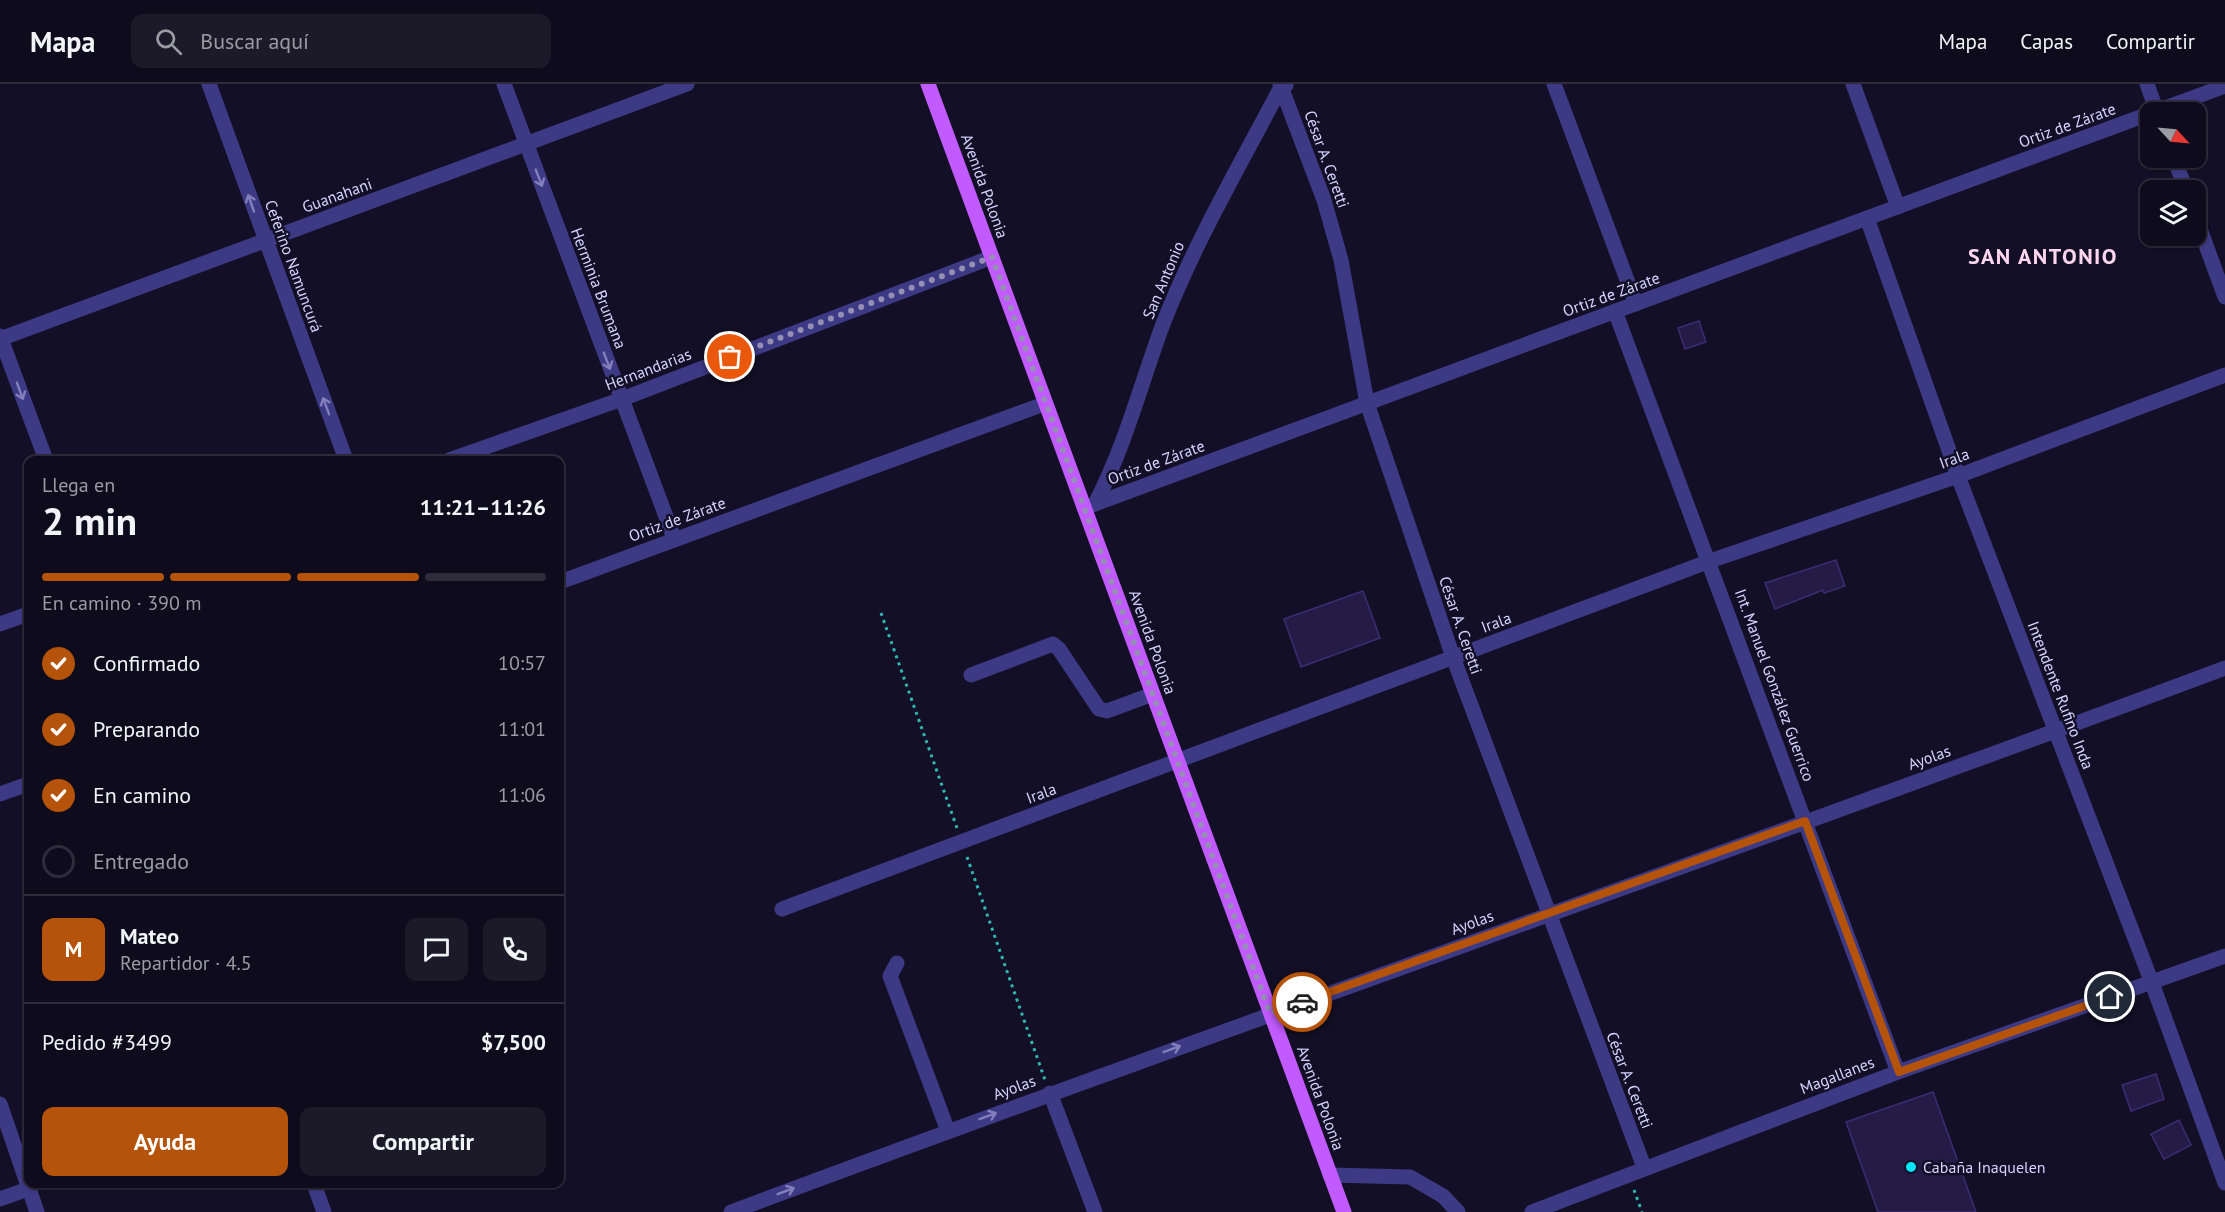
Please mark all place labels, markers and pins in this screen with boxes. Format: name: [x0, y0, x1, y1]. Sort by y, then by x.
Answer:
pin: [704, 331, 755, 382]
pin: [2084, 971, 2135, 1022]
place label: Cabaña Inaquelen: [1923, 1157, 2046, 1177]
marker: Cabaña Inaquelen: [1904, 1160, 1918, 1174]

